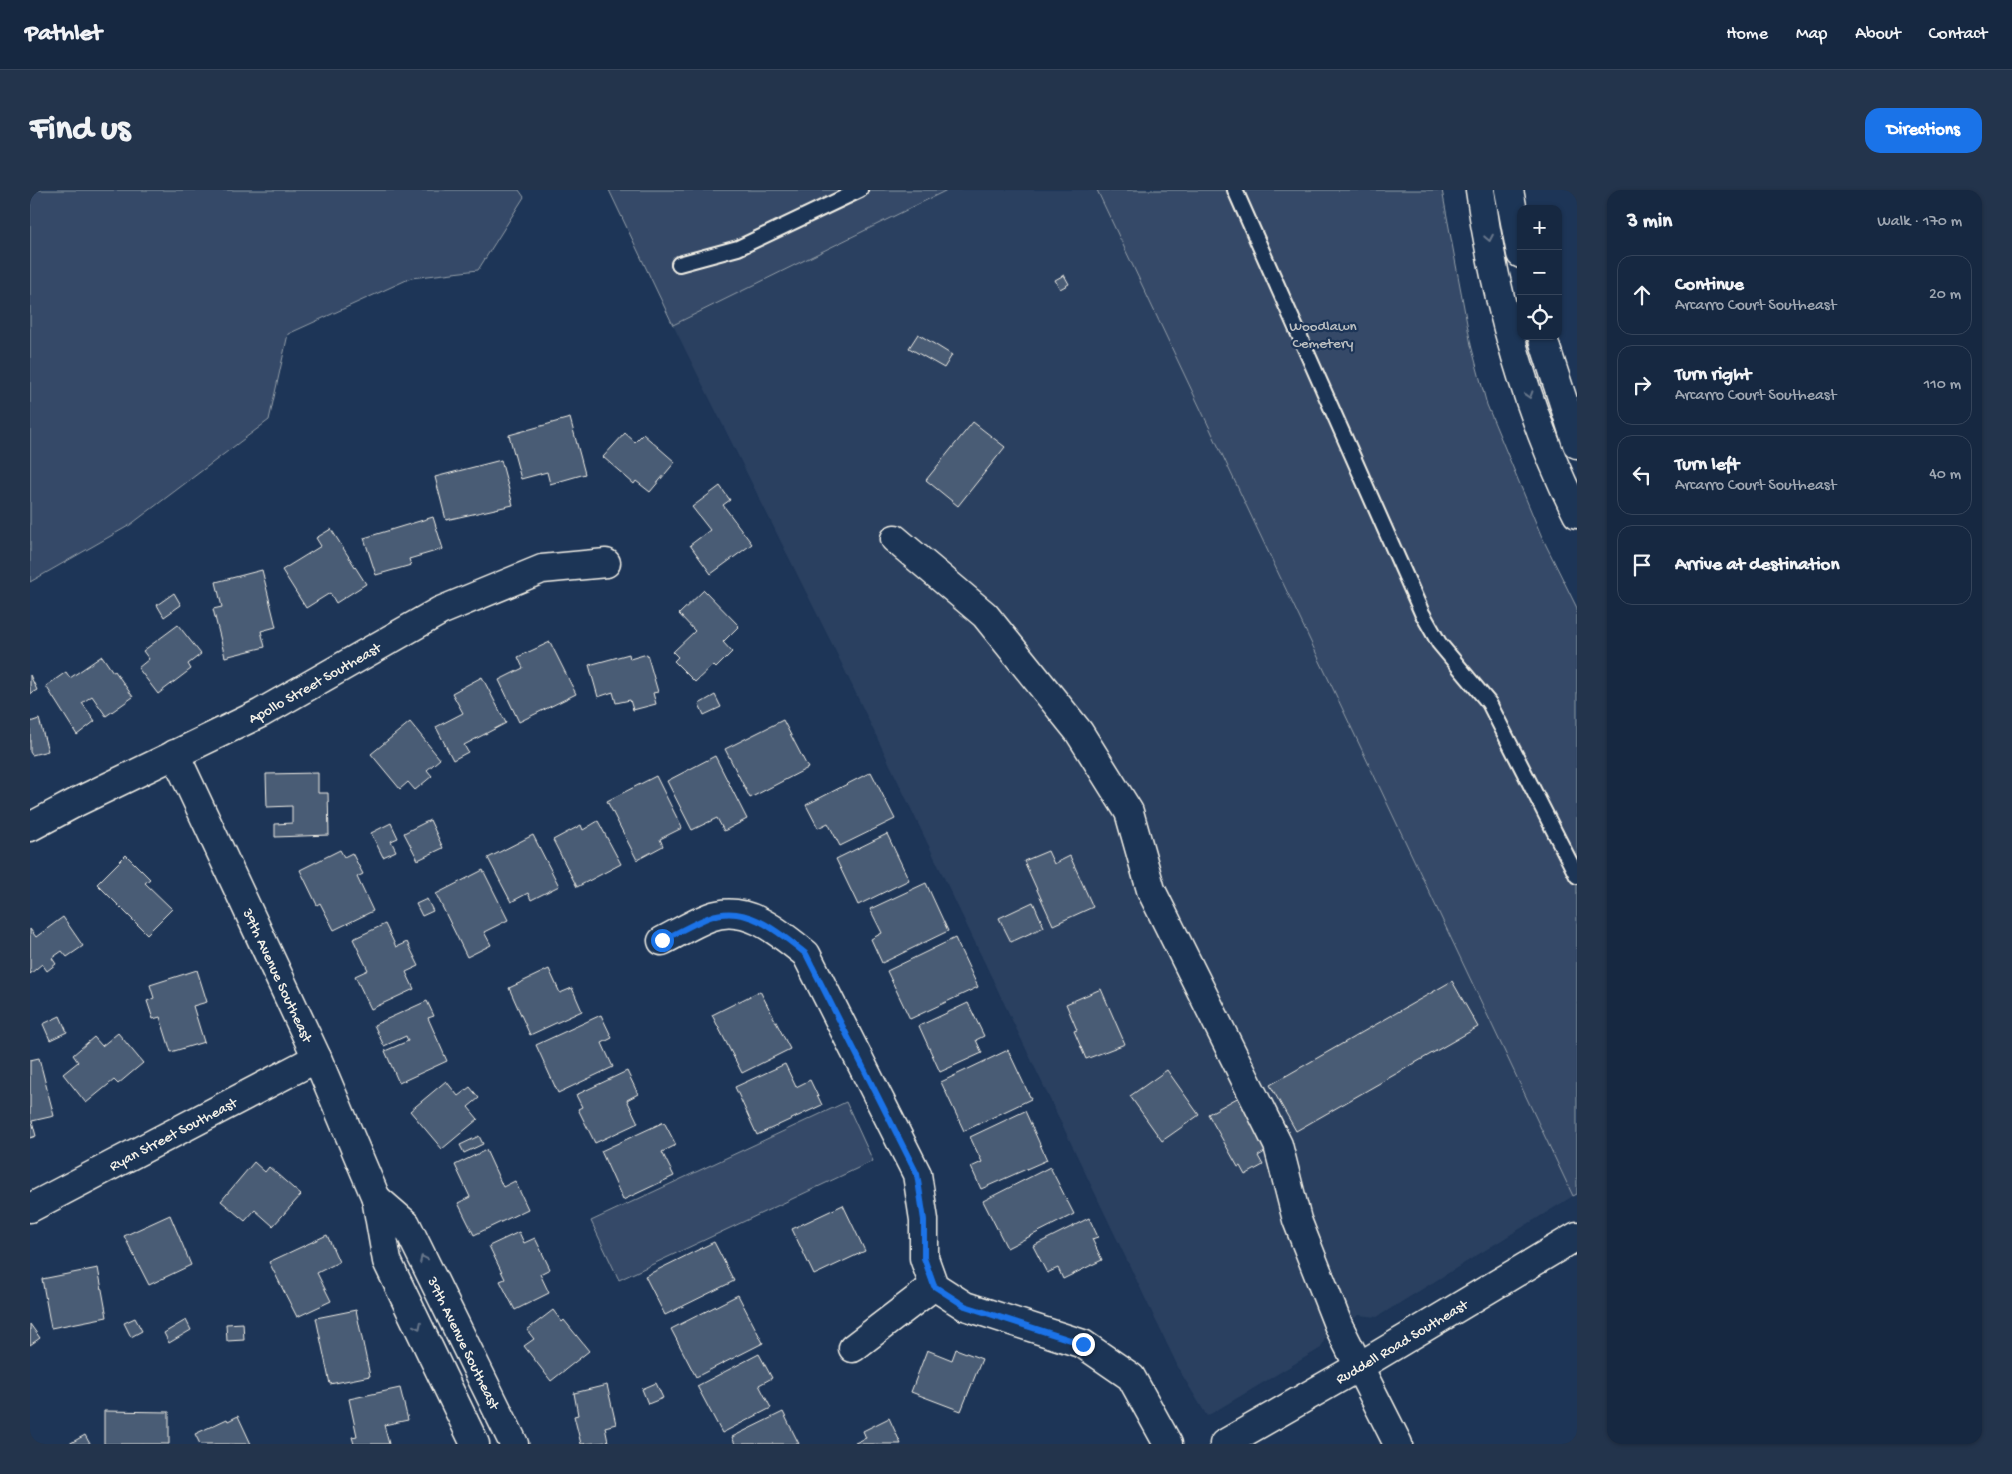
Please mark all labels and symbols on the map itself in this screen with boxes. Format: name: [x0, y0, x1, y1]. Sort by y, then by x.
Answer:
one-way arrow: [1483, 233, 1494, 242]
park label: Woodlawn Cemetery: [1289, 318, 1357, 353]
one-way arrow: [1524, 391, 1534, 399]
street label: Apollo Street Southeast: [246, 639, 386, 729]
street label: 39th Avenue Southeast: [237, 905, 316, 1047]
route start: [651, 929, 674, 952]
street label: Ryan Street Southeast: [107, 1094, 242, 1176]
one-way arrow: [419, 1255, 429, 1264]
street label: 39th Avenue Southeast: [422, 1273, 503, 1415]
street label: Ruddell Road Southeast: [1333, 1296, 1473, 1389]
one-way arrow: [412, 1321, 422, 1330]
route end: [1072, 1333, 1095, 1356]

